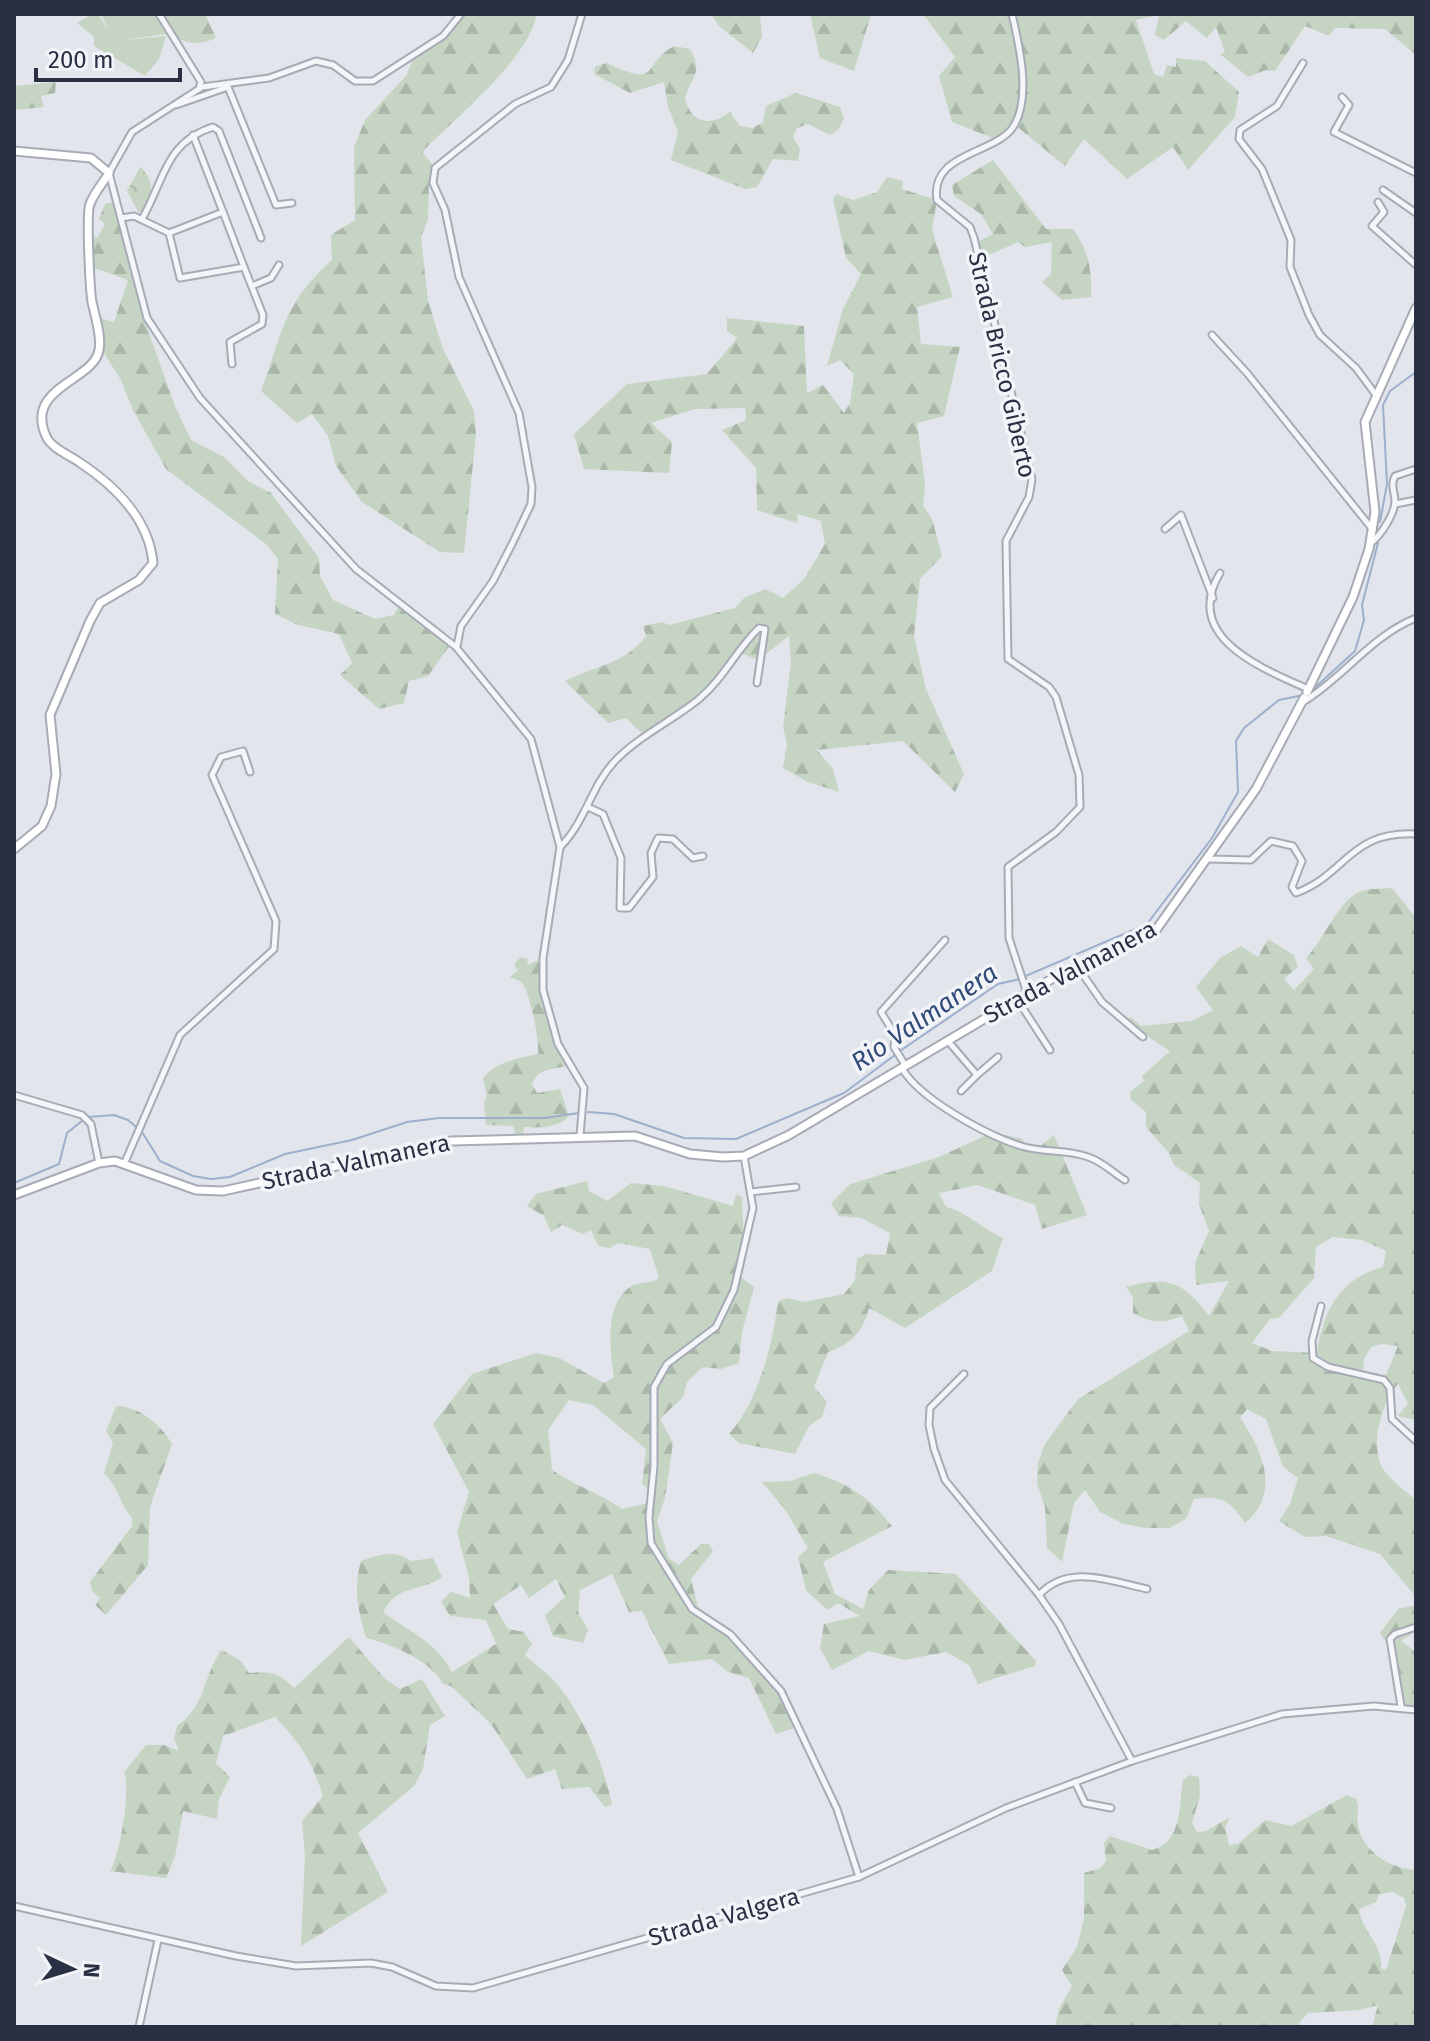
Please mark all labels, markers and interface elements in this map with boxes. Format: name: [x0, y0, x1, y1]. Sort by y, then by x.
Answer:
scale bar: [36, 32, 180, 82]
text: 200 m: [48, 46, 114, 74]
street label: Strada Bricco Giberto: [962, 249, 1042, 481]
street label: Strada Valmanera: [979, 915, 1161, 1029]
water label: Rio Valmanera: [845, 957, 1003, 1078]
street label: Strada Valmanera: [259, 1128, 453, 1196]
street label: Strada Valgera: [645, 1882, 803, 1952]
north arrow: [32, 1929, 112, 2009]
text: N: [77, 1962, 105, 1979]

